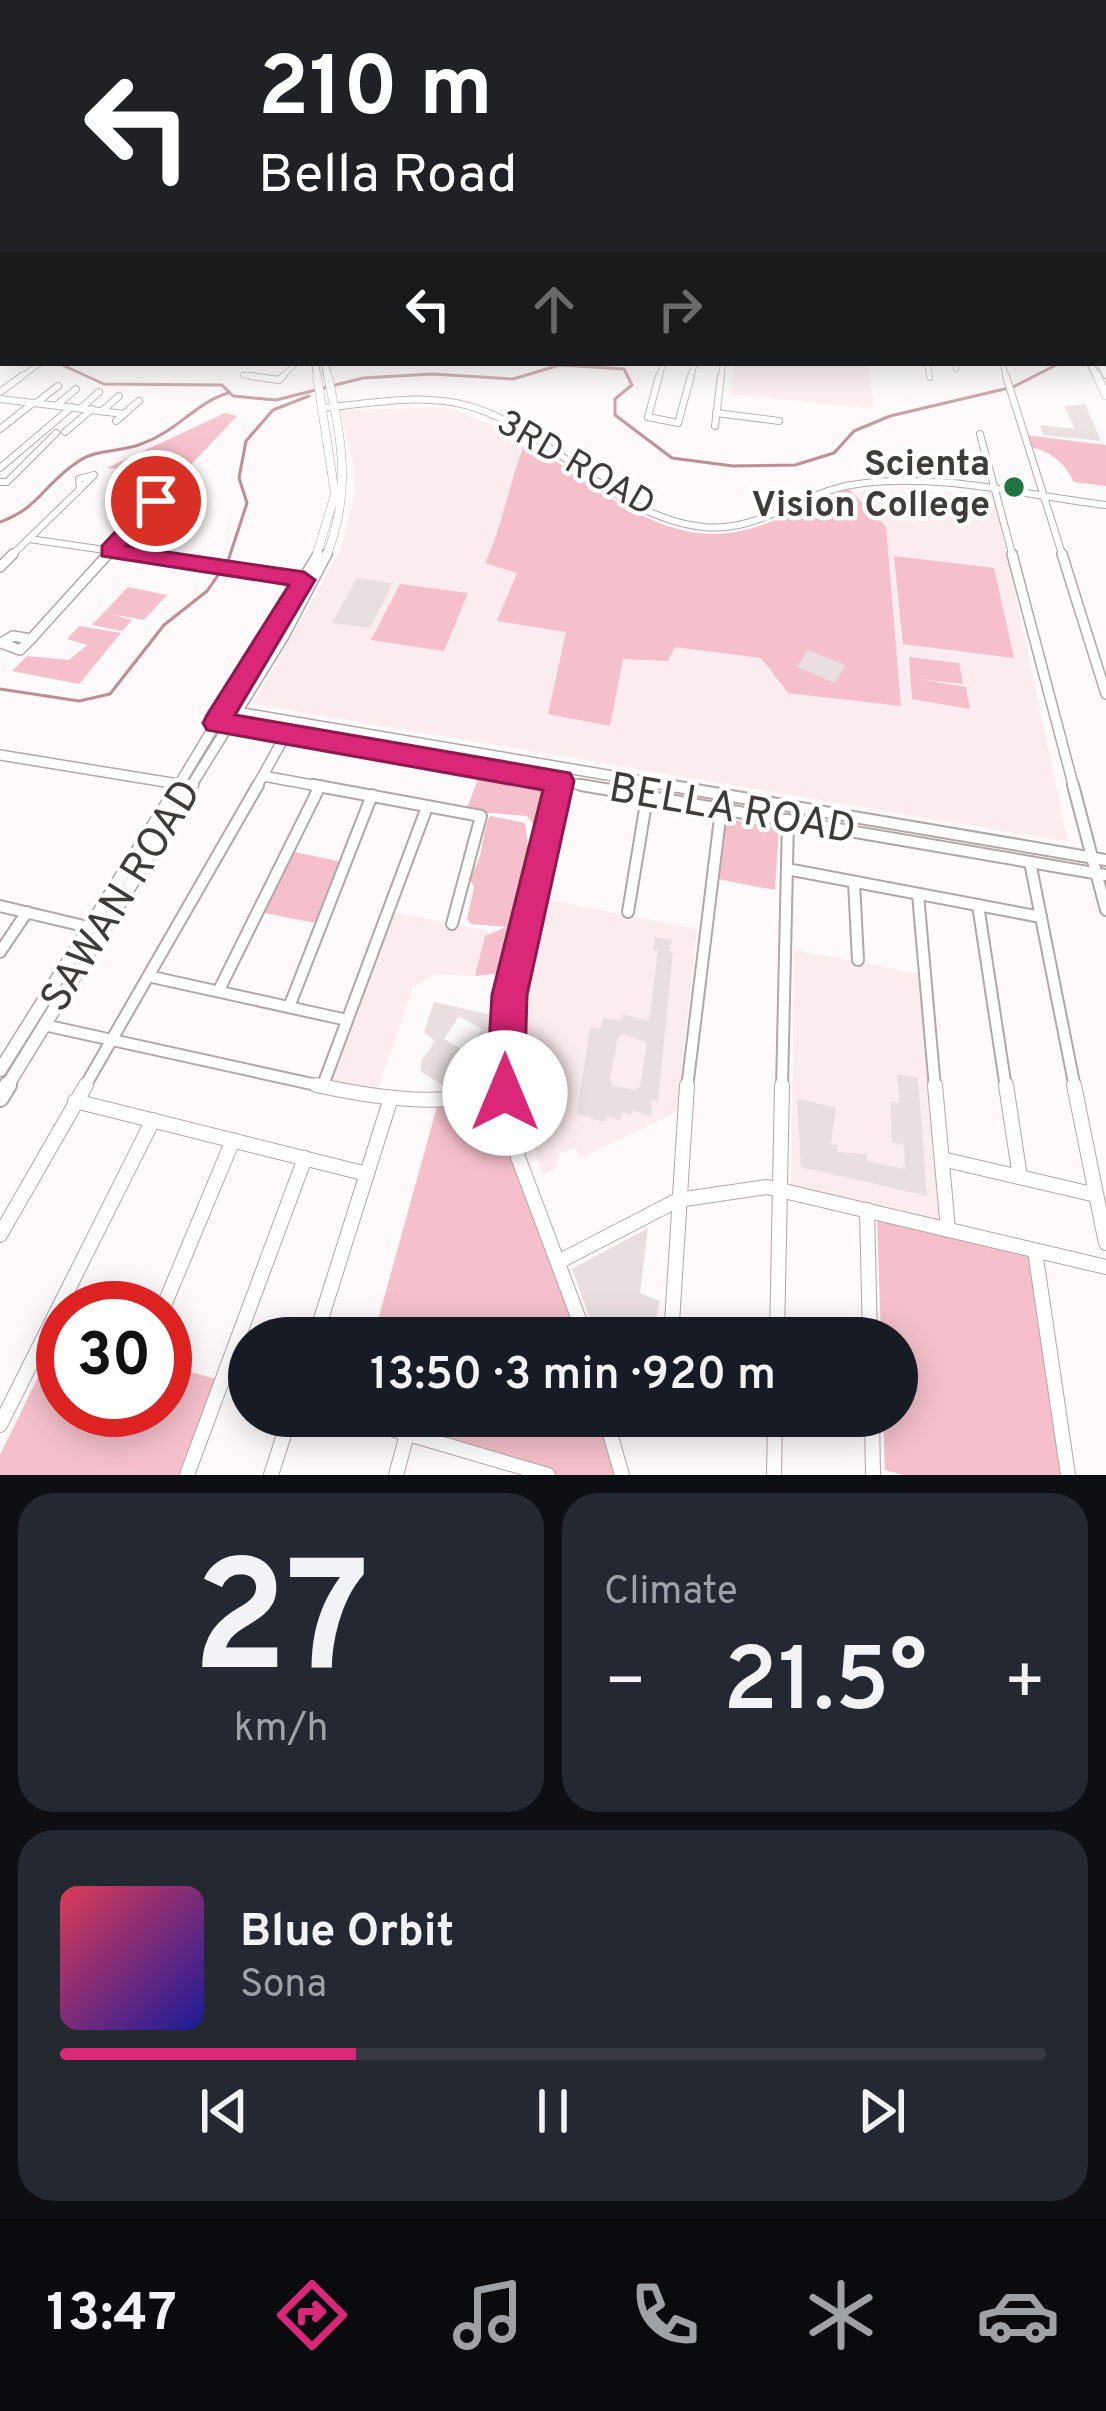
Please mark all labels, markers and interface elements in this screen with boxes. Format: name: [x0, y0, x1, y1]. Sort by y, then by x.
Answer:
text: 210 m: [258, 39, 493, 145]
icon: left: [60, 48, 216, 204]
text: Bella Road: [258, 143, 517, 212]
icon: left: [395, 276, 461, 342]
icon: ahead: [521, 276, 587, 342]
icon: right: [647, 276, 713, 342]
street label: 3RD ROAD: [488, 401, 662, 529]
place label: Scienta Vision College: [752, 443, 990, 530]
pin: [105, 450, 207, 552]
icon: arrive: [123, 468, 189, 534]
marker: Scienta Vision College: [1001, 474, 1027, 500]
street label: BELLA ROAD: [604, 763, 860, 859]
street label: SAWAN ROAD: [31, 771, 215, 1023]
position arrow: [442, 1030, 568, 1156]
speed limit sign: 30: [36, 1281, 192, 1437]
text: 13:50 · 3 min · 920 m: [370, 1348, 776, 1405]
text: 27: [192, 1529, 370, 1727]
text: Climate: [604, 1569, 738, 1618]
text: 21.5°: [723, 1629, 927, 1742]
text: −: [604, 1644, 647, 1727]
text: +: [1003, 1644, 1046, 1727]
text: km/h: [234, 1706, 328, 1755]
text: Blue Orbit: [240, 1905, 454, 1962]
text: Sona: [240, 1962, 327, 2011]
icon: previous: [191, 2078, 257, 2144]
icon: pause: [520, 2078, 586, 2144]
icon: next: [849, 2078, 915, 2144]
icon: directions: [270, 2273, 354, 2357]
icon: music: [446, 2273, 530, 2357]
icon: phone: [623, 2273, 707, 2357]
icon: climate: [799, 2273, 883, 2357]
icon: car: [976, 2273, 1060, 2357]
text: 13:47: [46, 2281, 177, 2350]

